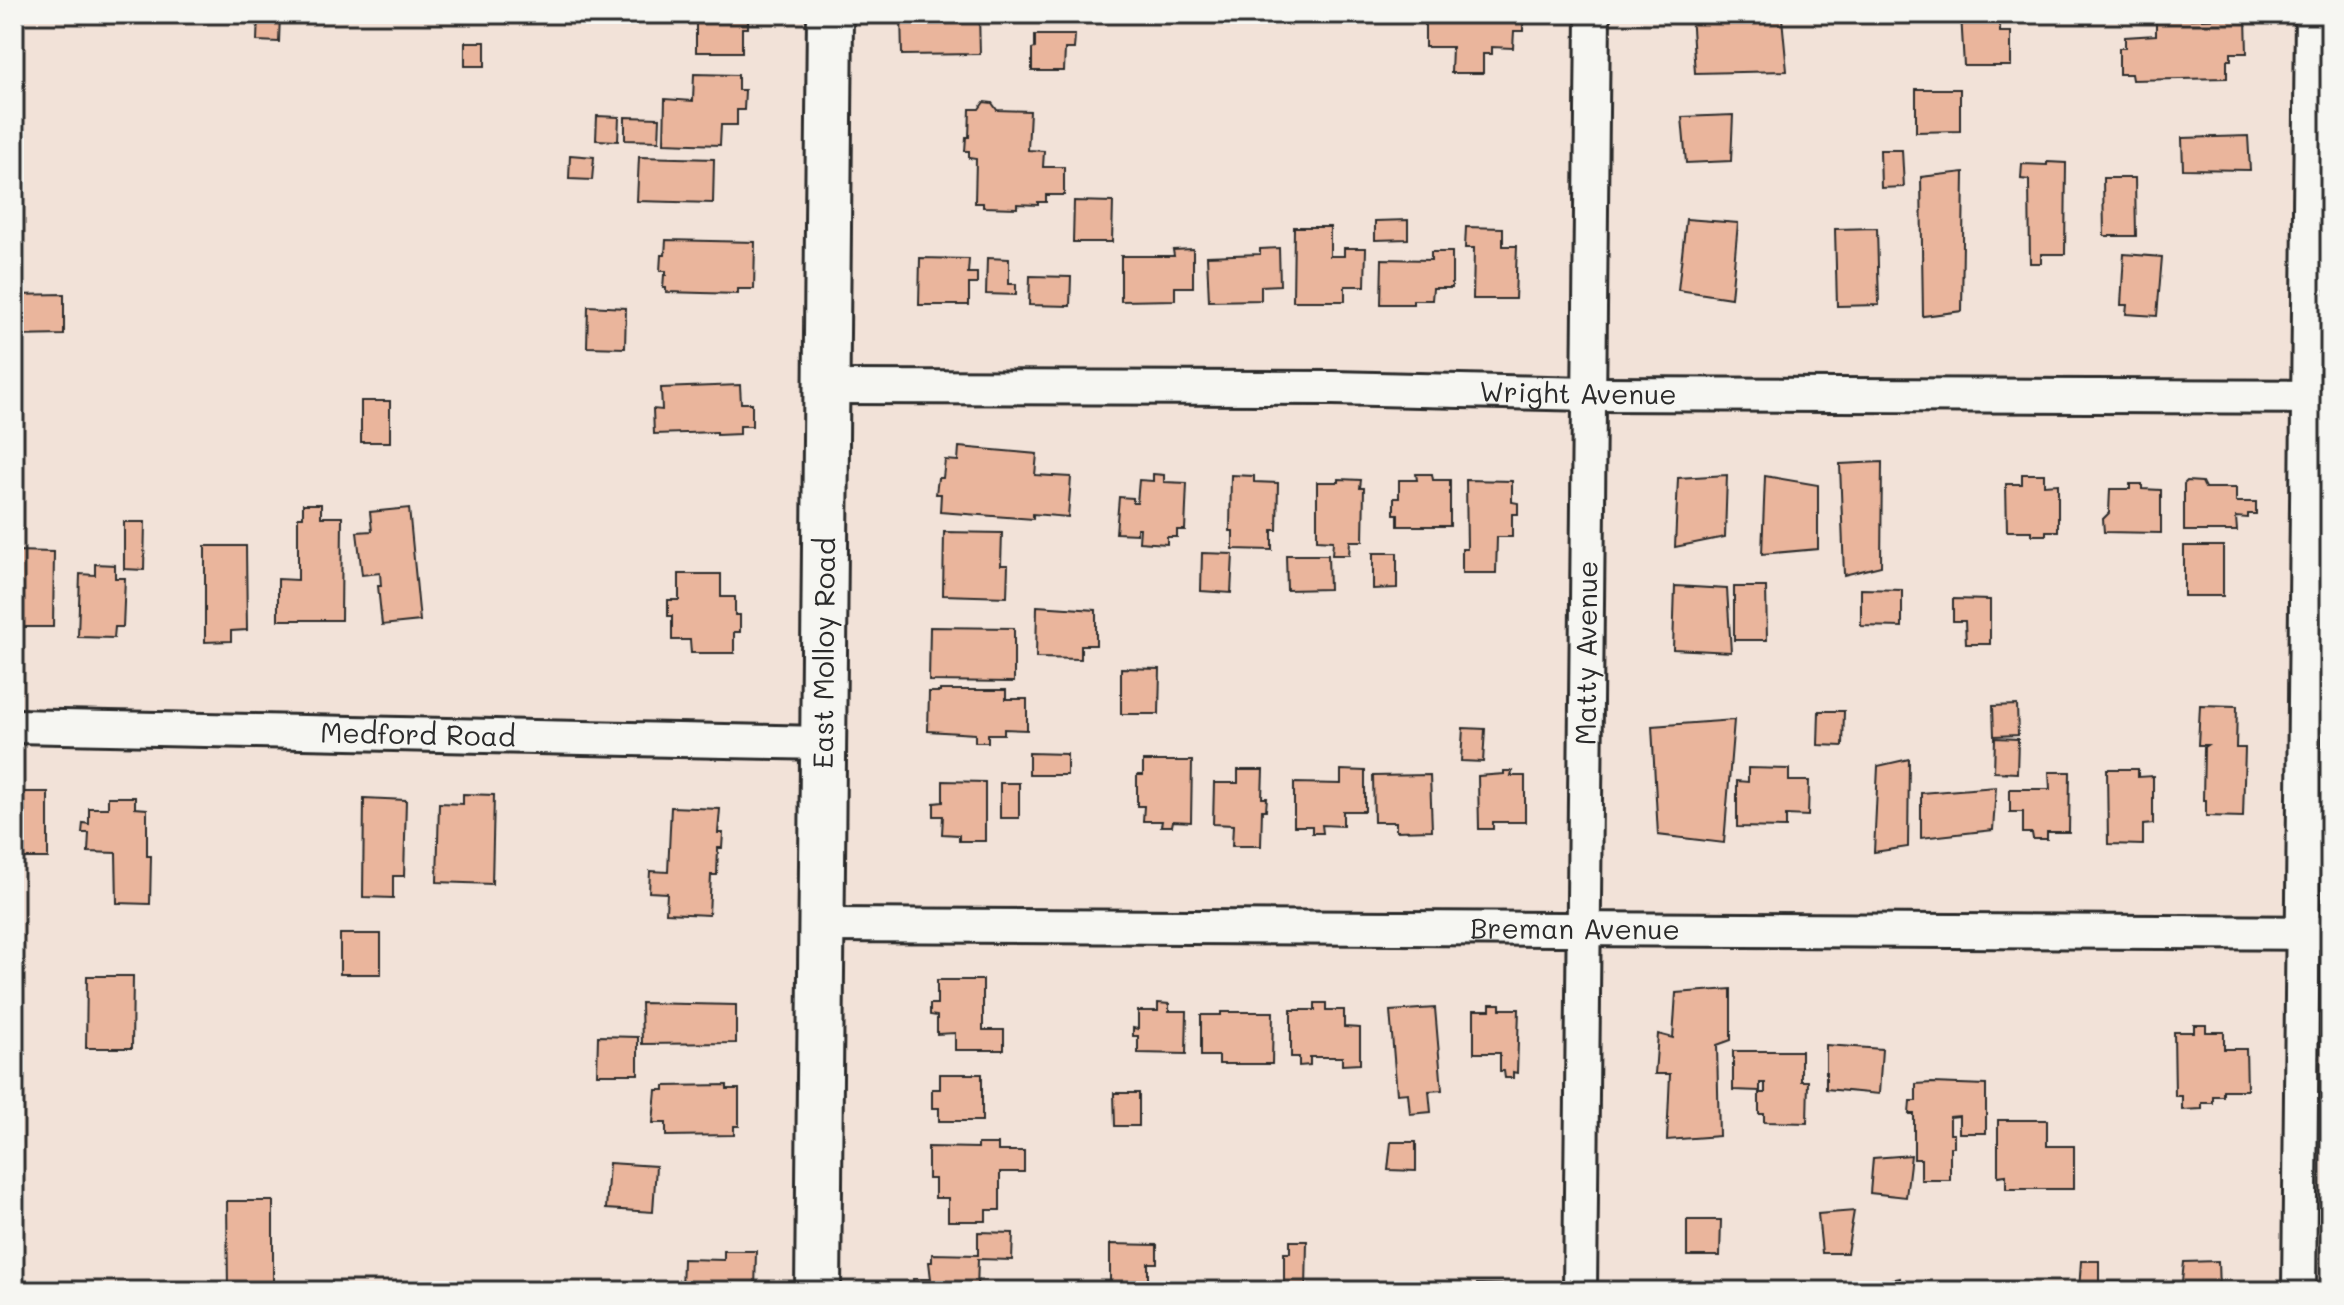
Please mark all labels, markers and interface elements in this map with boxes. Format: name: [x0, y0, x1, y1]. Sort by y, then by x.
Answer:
street label: Wright Avenue: [1479, 372, 1677, 411]
street label: East Molloy Road: [804, 537, 842, 769]
street label: Matty Avenue: [1567, 560, 1604, 746]
street label: Medford Road: [320, 713, 516, 754]
street label: Breman Avenue: [1470, 909, 1680, 947]

